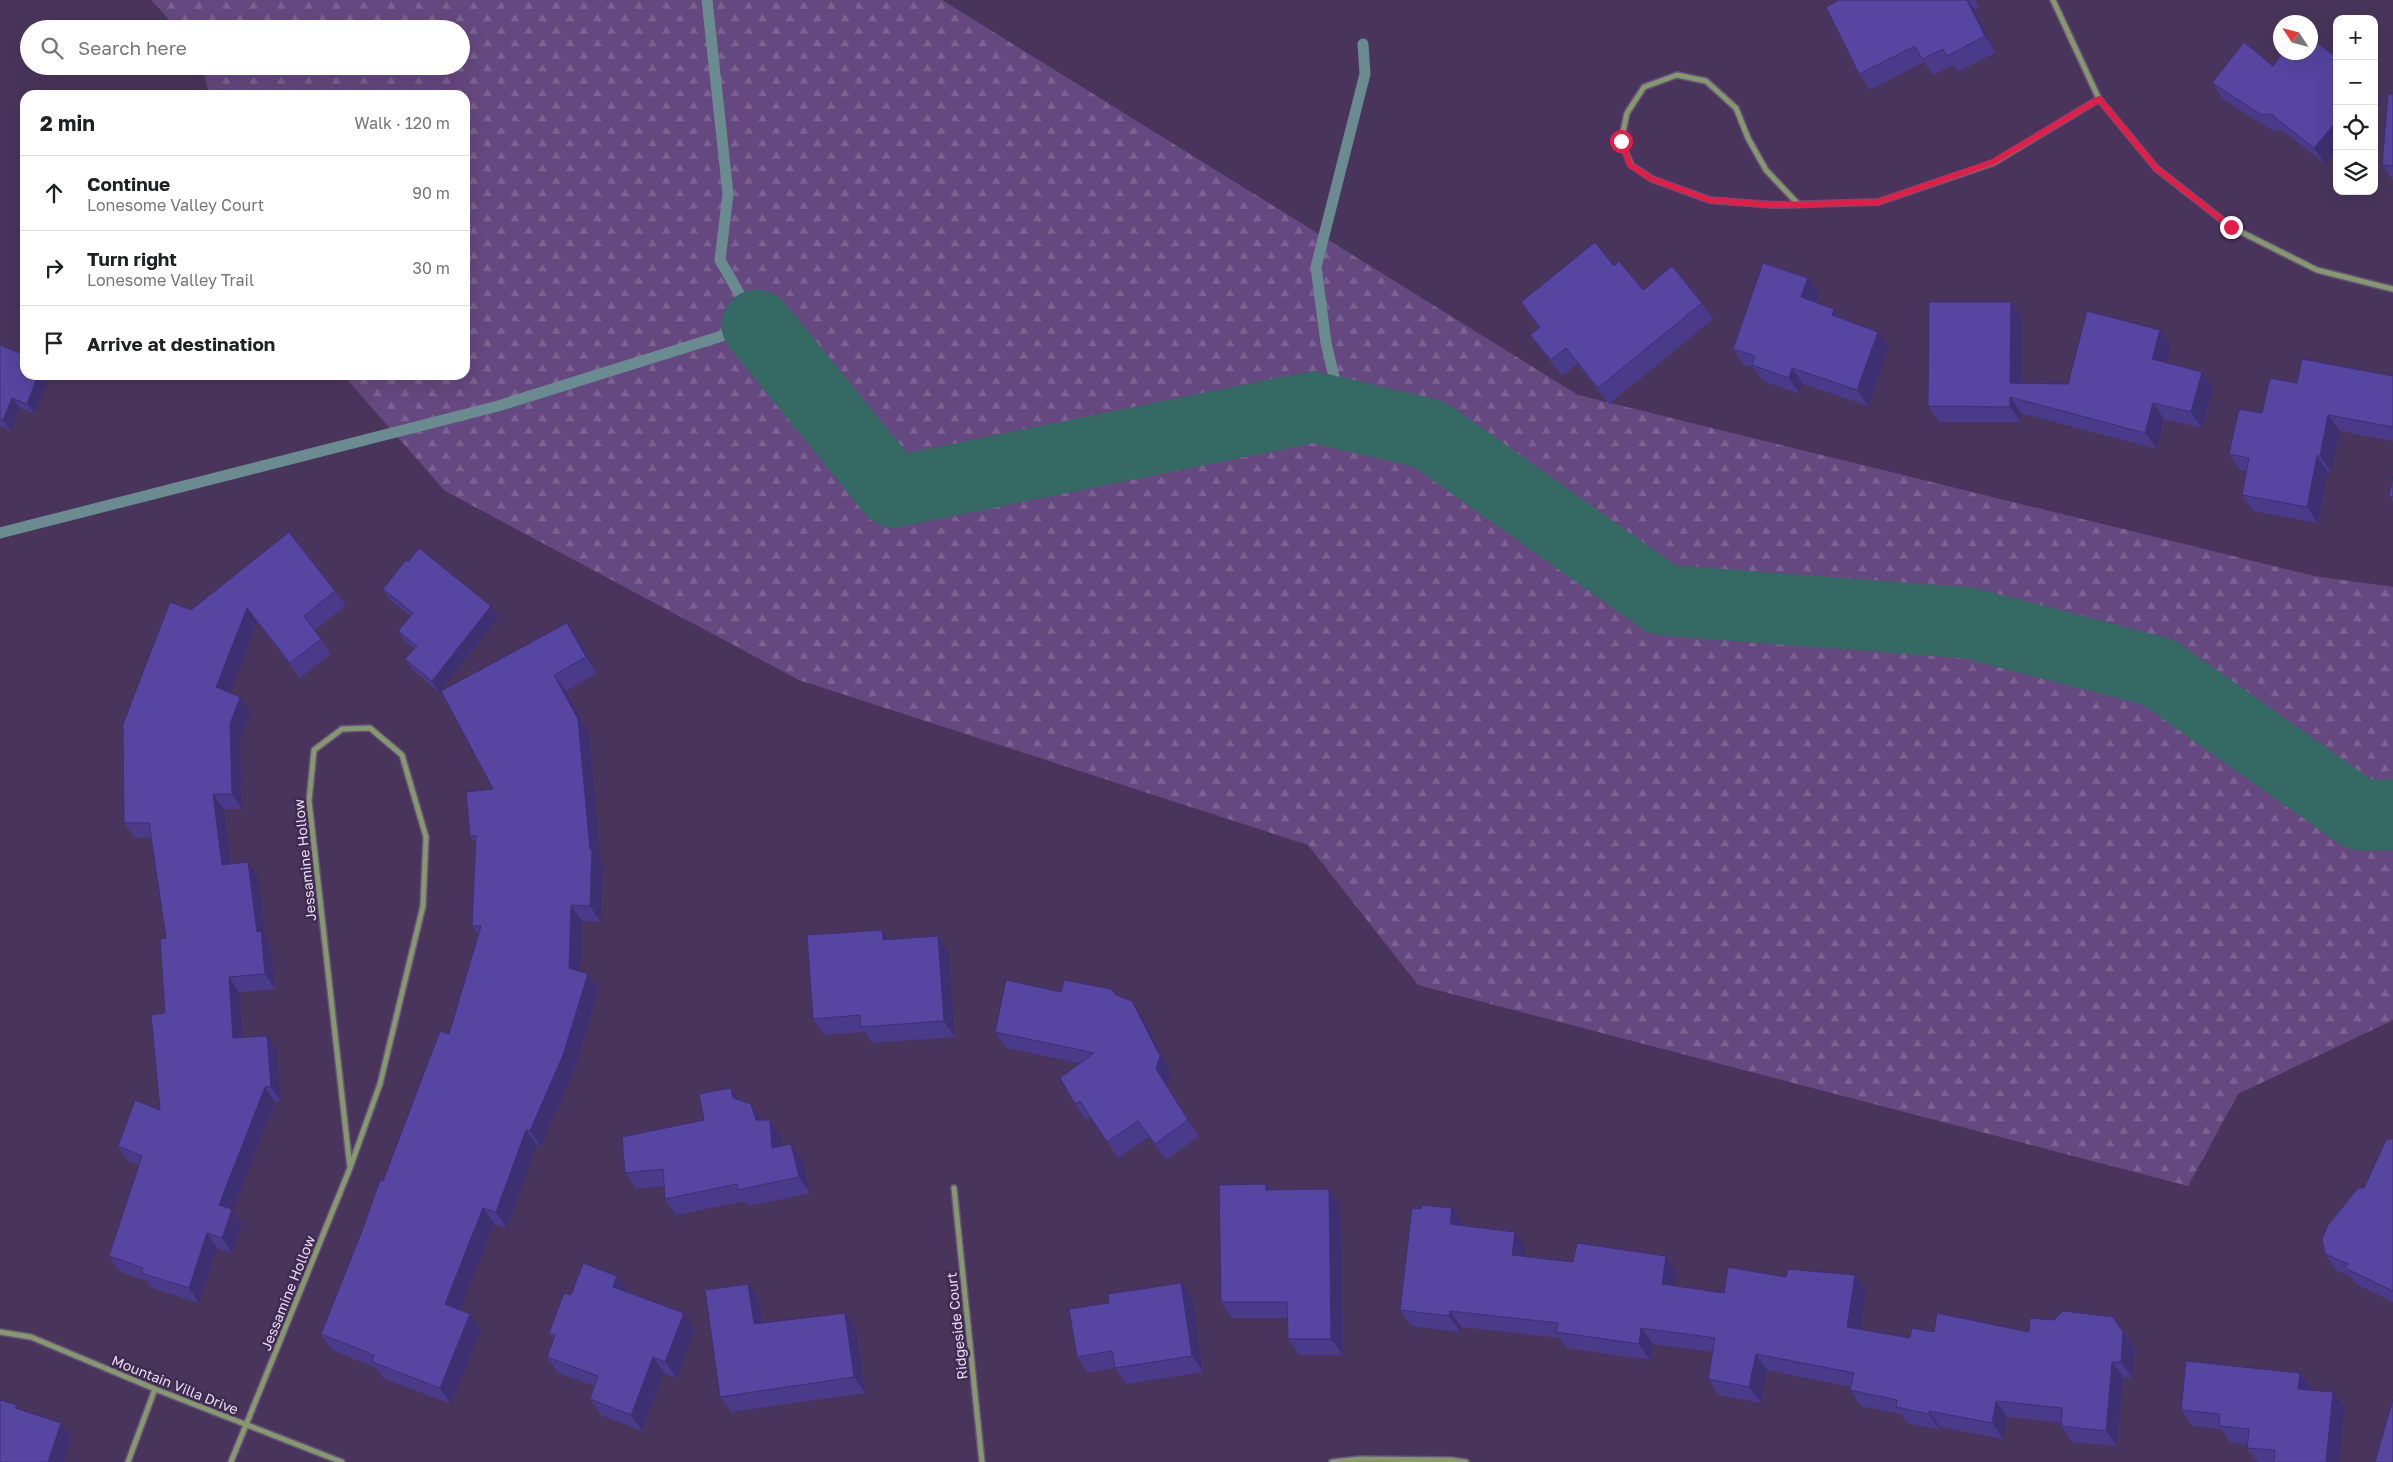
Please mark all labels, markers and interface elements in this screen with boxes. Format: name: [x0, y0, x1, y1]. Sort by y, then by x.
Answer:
north arrow: [2273, 15, 2318, 60]
map controls: [2333, 15, 2378, 195]
button: +: [2333, 15, 2378, 60]
search box: [20, 20, 470, 75]
icon: search: [38, 34, 66, 62]
text: Search here: [78, 36, 187, 59]
button: −: [2333, 60, 2378, 105]
button: locate: [2333, 105, 2378, 150]
text: 2 min: [40, 110, 95, 136]
text: Walk · 120 m: [354, 113, 450, 133]
route start: [1610, 130, 1633, 153]
button: layers: [2333, 150, 2378, 195]
text: Continue: [87, 172, 170, 195]
icon: ahead: [40, 179, 68, 207]
text: 90 m: [412, 183, 450, 203]
text: Lonesome Valley Court: [87, 195, 264, 215]
route end: [2220, 216, 2243, 239]
text: Turn right: [87, 247, 177, 270]
icon: right: [40, 254, 68, 282]
text: 30 m: [413, 258, 450, 278]
text: Lonesome Valley Trail: [87, 270, 254, 290]
icon: arrive: [40, 329, 68, 357]
text: Arrive at destination: [87, 332, 275, 355]
street label: Jessamine Hollow: [290, 798, 319, 922]
street label: Jessamine Hollow: [257, 1233, 318, 1353]
street label: Ridgeside Court: [942, 1272, 971, 1381]
street label: Mountain Villa Drive: [109, 1351, 241, 1418]

